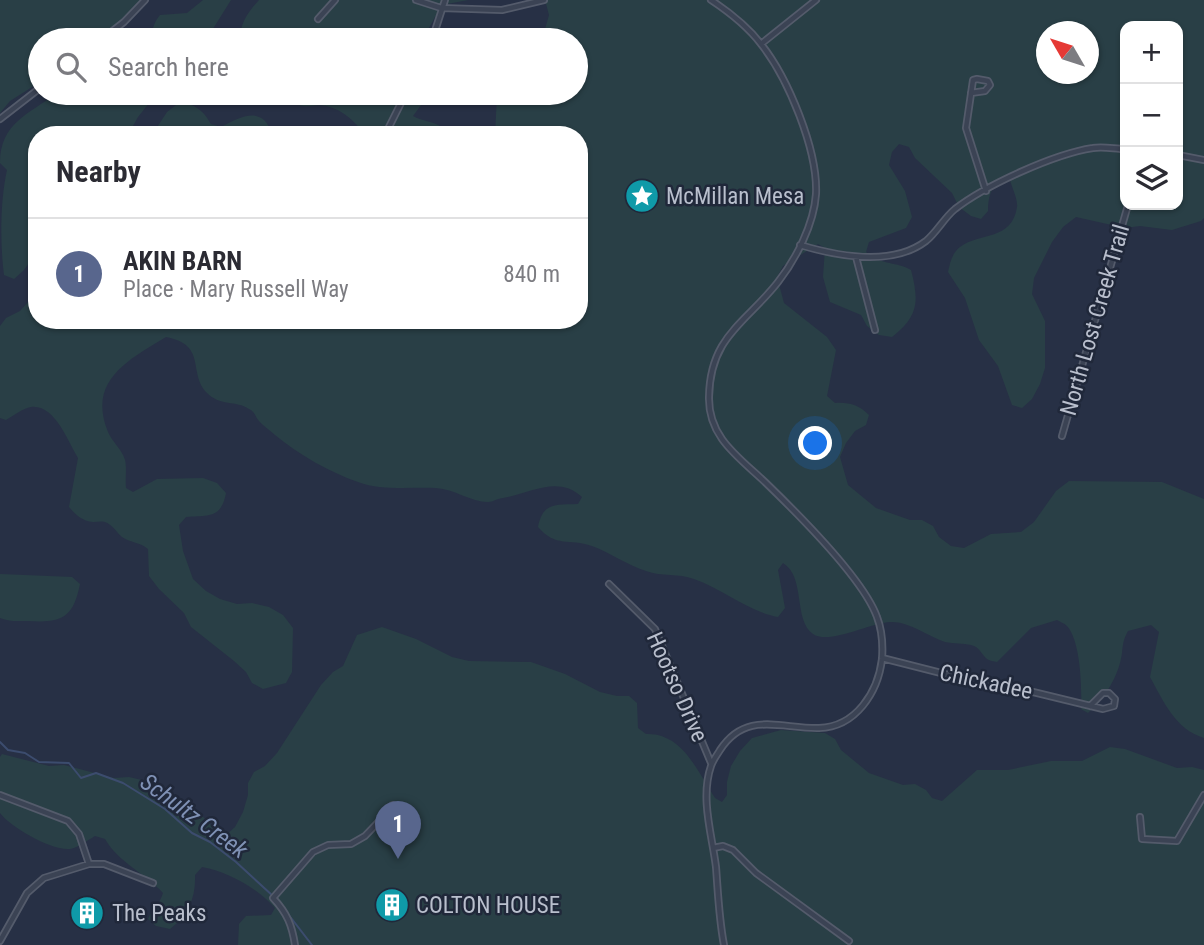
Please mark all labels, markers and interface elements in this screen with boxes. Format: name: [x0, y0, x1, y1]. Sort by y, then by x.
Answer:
north arrow: [1036, 21, 1099, 84]
map controls: [1120, 21, 1183, 210]
button: +: [1120, 21, 1183, 84]
search box: [28, 28, 588, 105]
icon: search: [52, 48, 90, 86]
text: Search here: [108, 52, 229, 82]
button: −: [1120, 84, 1183, 147]
button: layers: [1120, 147, 1183, 210]
text: Nearby: [56, 154, 141, 189]
place icon: McMillan Mesa: [623, 177, 661, 215]
place label: McMillan Mesa: [666, 183, 804, 210]
street label: North Lost Creek Trail: [1055, 221, 1135, 419]
text: AKIN BARN: [123, 246, 242, 276]
text: 1: [73, 261, 85, 288]
text: 840 m: [503, 261, 560, 288]
text: Place · Mary Russell Way: [123, 276, 349, 303]
your location: [798, 426, 832, 460]
street label: Hootso Drive: [641, 628, 713, 746]
street label: Chickadee: [937, 659, 1035, 705]
water label: Schultz Creek: [135, 768, 253, 865]
pin: 1: [375, 801, 421, 859]
building icon: COLTON HOUSE: [373, 886, 411, 924]
place label: COLTON HOUSE: [416, 892, 560, 919]
building icon: The Peaks: [68, 894, 106, 932]
place label: The Peaks: [112, 900, 206, 927]

